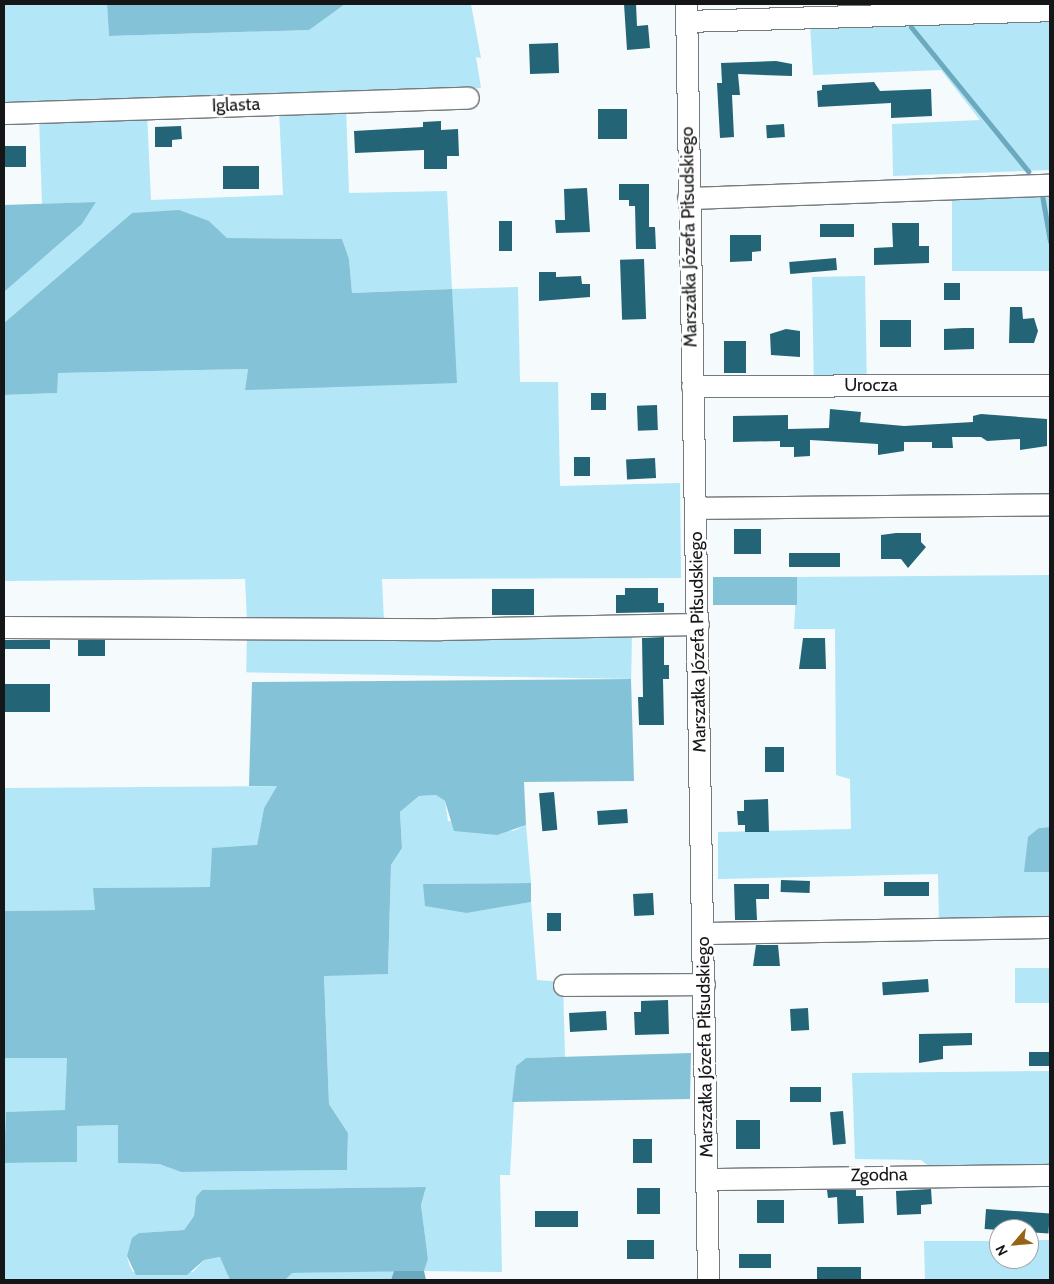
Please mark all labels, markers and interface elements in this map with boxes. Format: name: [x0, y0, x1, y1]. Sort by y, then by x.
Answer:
street label: Iglasta: [211, 93, 261, 117]
street label: Marszałka Józefa Piłsudskiego: [676, 126, 702, 348]
street label: Urocza: [844, 374, 898, 396]
street label: Marszałka Józefa Piłsudskiego: [685, 531, 711, 753]
street label: Marszałka Józefa Piłsudskiego: [692, 936, 718, 1158]
street label: Zgodna: [850, 1164, 908, 1186]
north arrow: [989, 1219, 1039, 1269]
text: N: [991, 1242, 1012, 1259]

